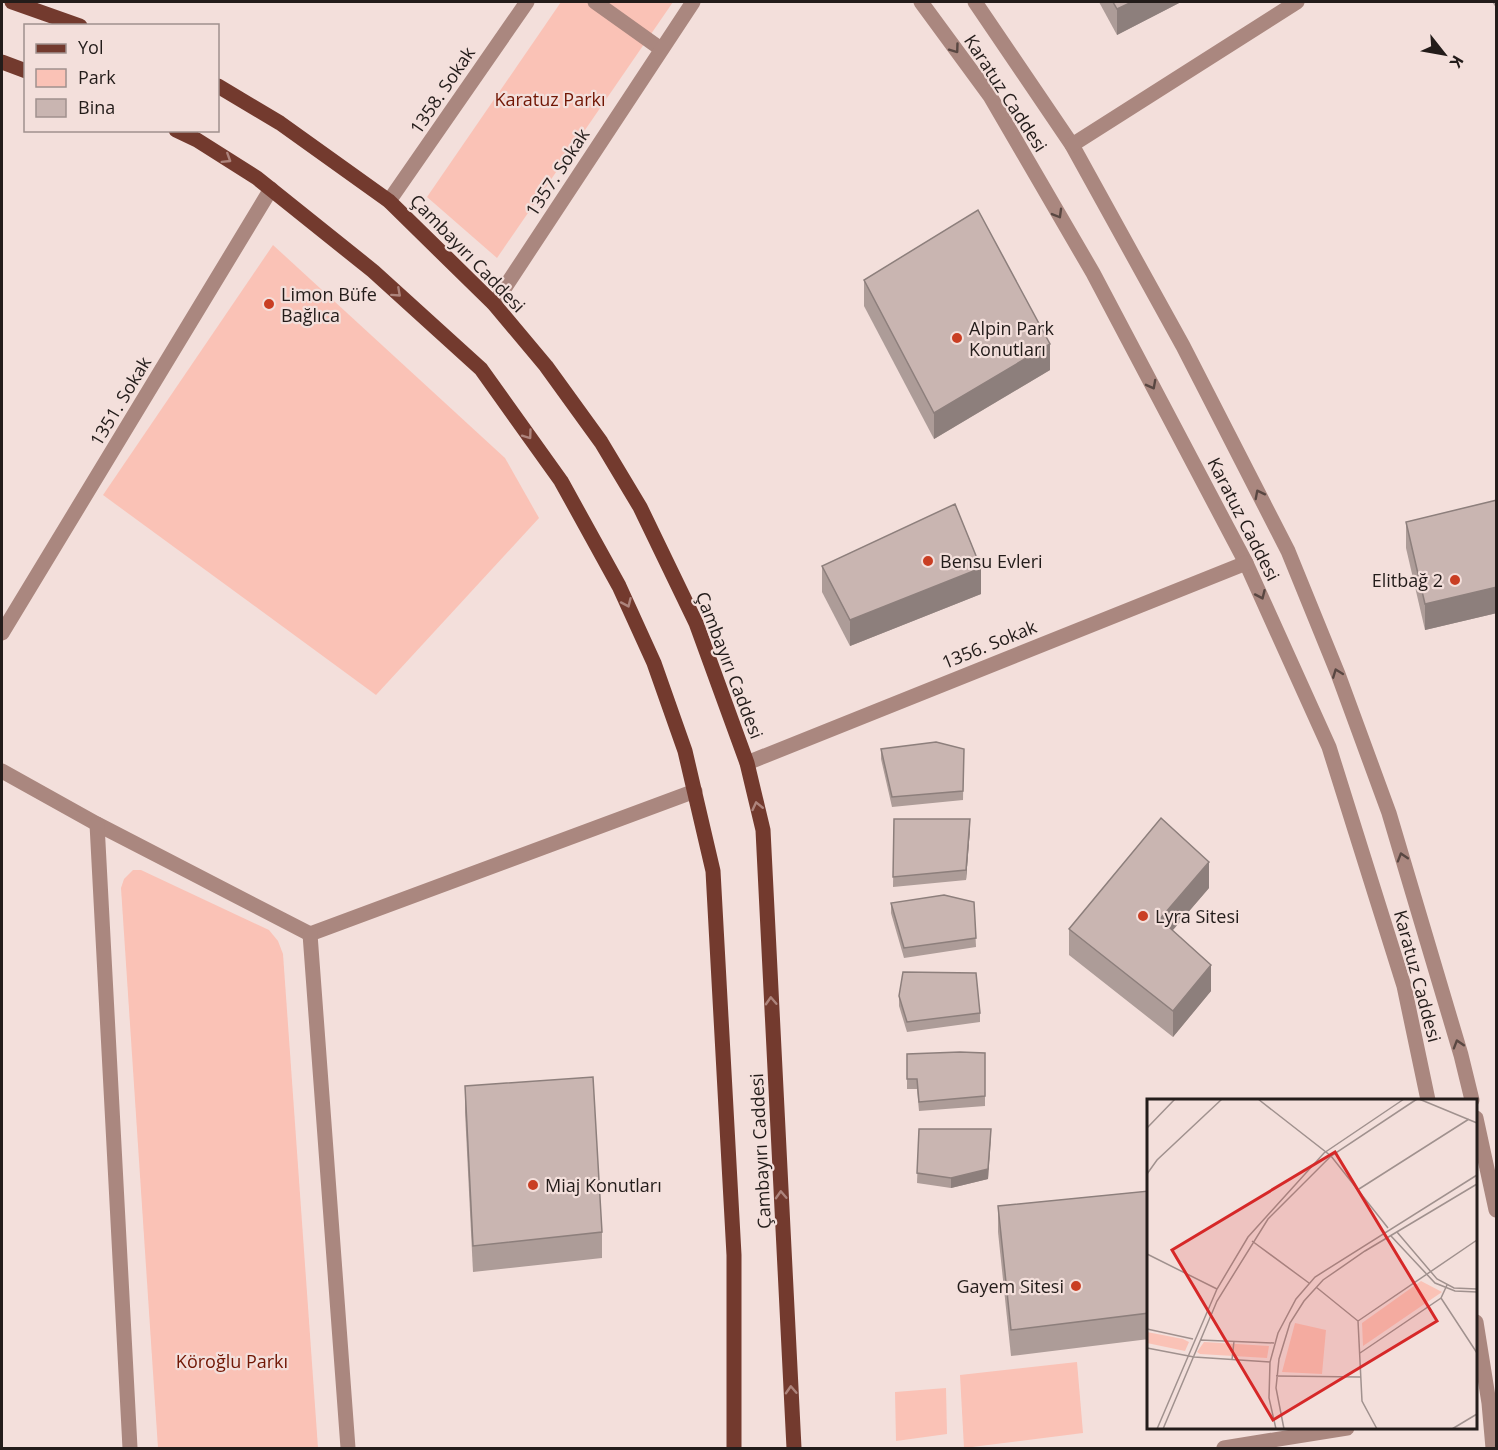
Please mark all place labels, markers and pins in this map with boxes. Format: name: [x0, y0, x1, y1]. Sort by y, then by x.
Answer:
place label: Limon Büfe Bağlıca: [281, 282, 377, 327]
marker: Limon Büfe Bağlıca: [262, 297, 276, 311]
place label: Alpin Park Konutları: [969, 316, 1054, 361]
marker: Alpin Park Konutları: [950, 331, 964, 345]
place label: Bensu Evleri: [940, 549, 1043, 573]
marker: Bensu Evleri: [921, 554, 935, 568]
place label: Elitbağ 2: [1372, 568, 1443, 592]
marker: Elitbağ 2: [1448, 573, 1462, 587]
place label: Lyra Sitesi: [1155, 904, 1240, 928]
marker: Lyra Sitesi: [1136, 909, 1150, 923]
place label: Miaj Konutları: [545, 1173, 662, 1197]
marker: Miaj Konutları: [526, 1178, 540, 1192]
place label: Gayem Sitesi: [956, 1274, 1064, 1298]
marker: Gayem Sitesi: [1069, 1279, 1083, 1293]

